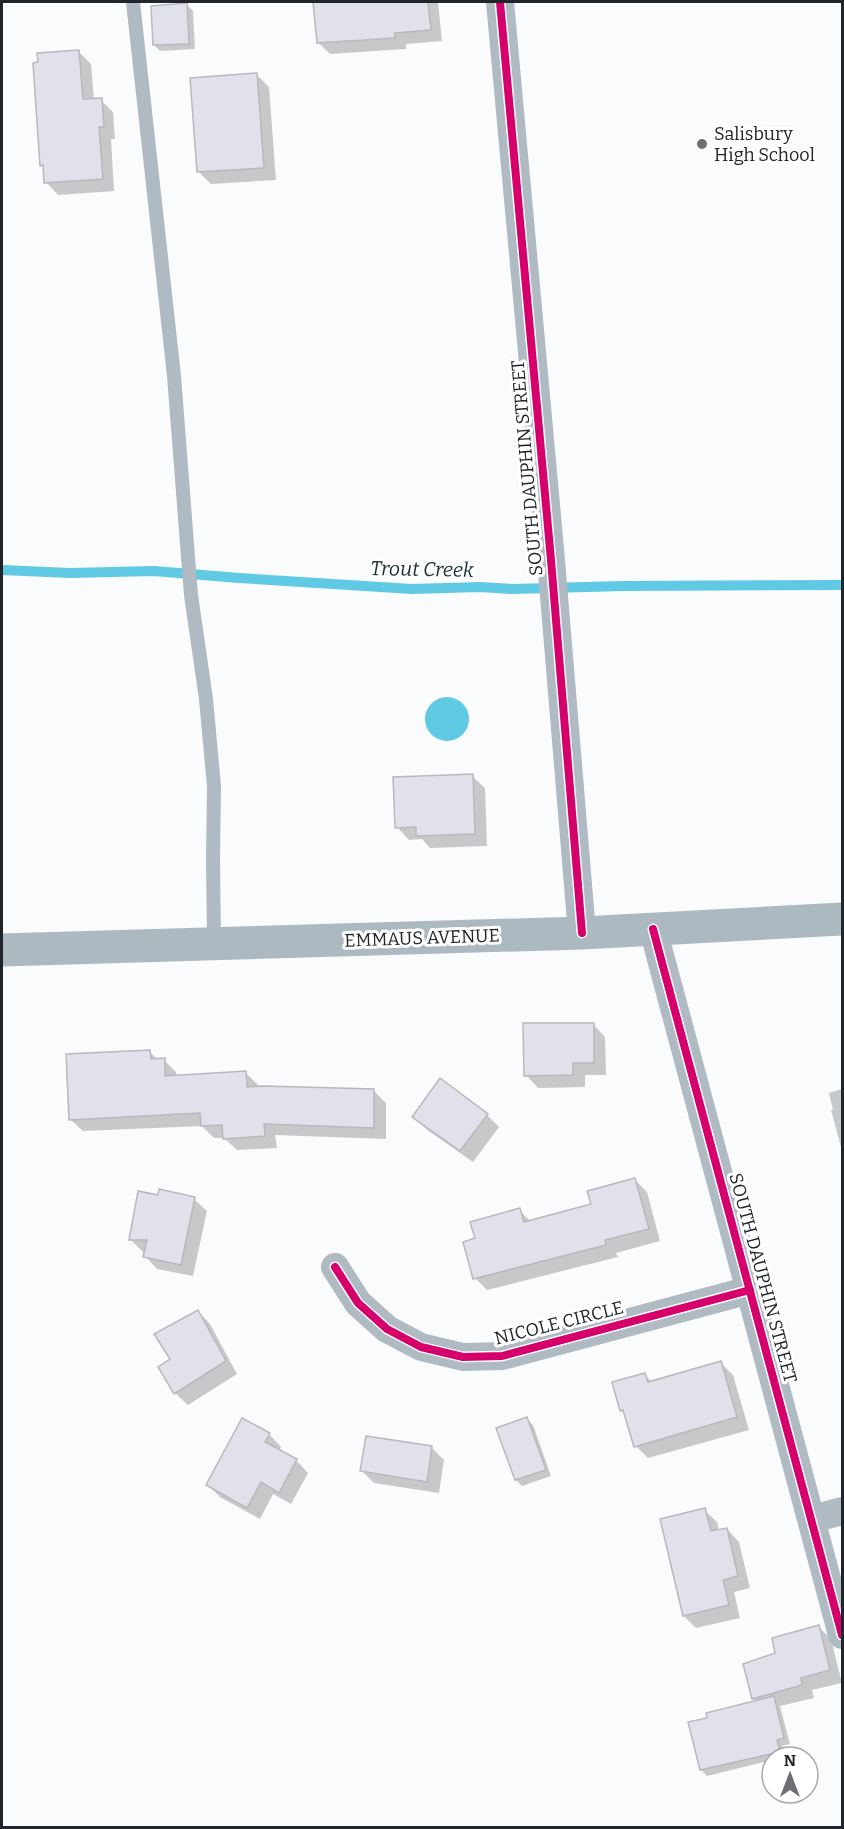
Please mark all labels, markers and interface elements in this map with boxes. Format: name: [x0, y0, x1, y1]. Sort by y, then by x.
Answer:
place label: Salisbury High School: [714, 123, 815, 166]
marker: Salisbury High School: [695, 137, 709, 151]
street label: SOUTH DAUPHIN STREET: [507, 359, 547, 577]
water label: Trout Creek: [370, 556, 474, 582]
street label: EMMAUS AVENUE: [344, 924, 500, 952]
street label: SOUTH DAUPHIN STREET: [724, 1171, 802, 1386]
street label: NICOLE CIRCLE: [492, 1296, 626, 1350]
north arrow: [760, 1745, 820, 1805]
text: N: [784, 1751, 796, 1770]

